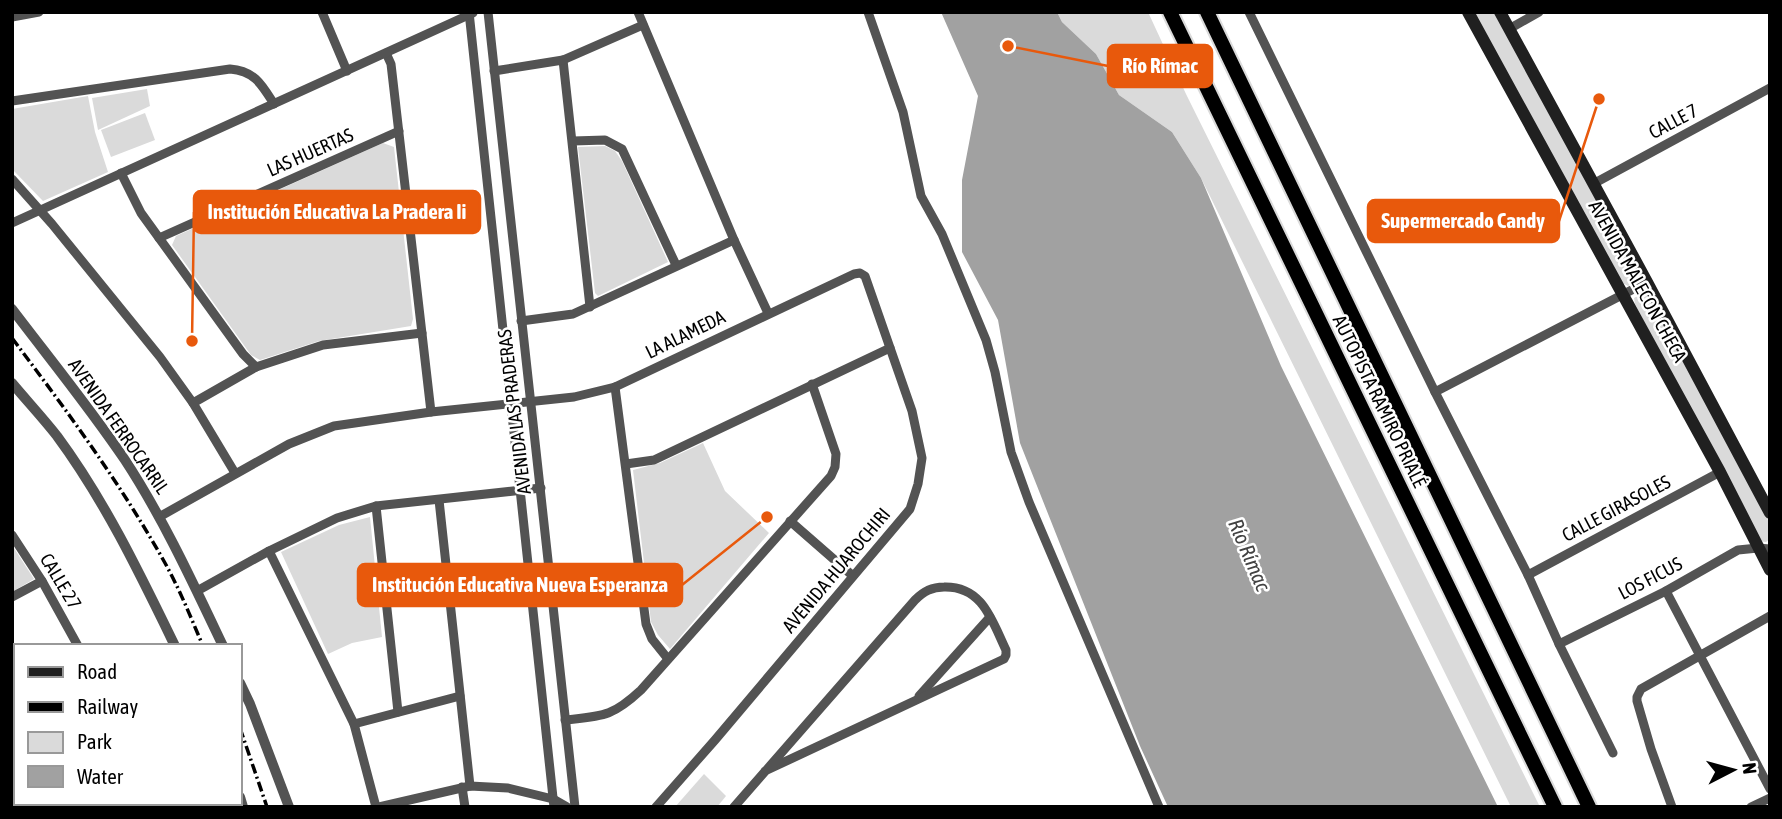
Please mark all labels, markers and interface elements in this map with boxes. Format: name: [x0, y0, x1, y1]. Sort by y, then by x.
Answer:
callout: Río Rímac: [1108, 45, 1212, 87]
text: Río Rímac: [1122, 53, 1198, 77]
street label: CALLE 7: [1645, 99, 1701, 143]
street label: LAS HUERTAS: [264, 123, 356, 181]
callout: Institución Educativa La Pradera Ii: [194, 191, 480, 233]
street label: AVENIDA MALECON CHECA: [1584, 196, 1692, 366]
text: Institución Educativa La Pradera Ii: [208, 199, 466, 223]
callout: Supermercado Candy: [1368, 200, 1559, 242]
text: Supermercado Candy: [1381, 208, 1545, 232]
street label: LA ALAMEDA: [642, 305, 729, 363]
street label: AUTOPISTA RAMIRO PRIALÉ: [1329, 311, 1431, 491]
street label: AVENIDA LAS PRADERAS: [493, 328, 535, 496]
street label: AVENIDA FERROCARRIL: [64, 354, 174, 498]
street label: CALLE GIRASOLES: [1558, 470, 1674, 546]
street label: AVENIDA HUAROCHIRI: [778, 503, 894, 637]
water label: Río Rímac: [1224, 515, 1276, 595]
street label: CALLE 27: [36, 549, 86, 613]
street label: LOS FICUS: [1614, 552, 1686, 604]
callout: Institución Educativa Nueva Esperanza: [358, 564, 682, 606]
text: Institución Educativa Nueva Esperanza: [372, 572, 668, 596]
legend: [14, 644, 242, 805]
text: Road: [77, 659, 117, 683]
text: Railway: [77, 694, 139, 718]
text: Park: [77, 729, 112, 753]
north arrow: [1698, 735, 1768, 805]
text: N: [1738, 761, 1761, 775]
text: Water: [77, 764, 124, 788]

